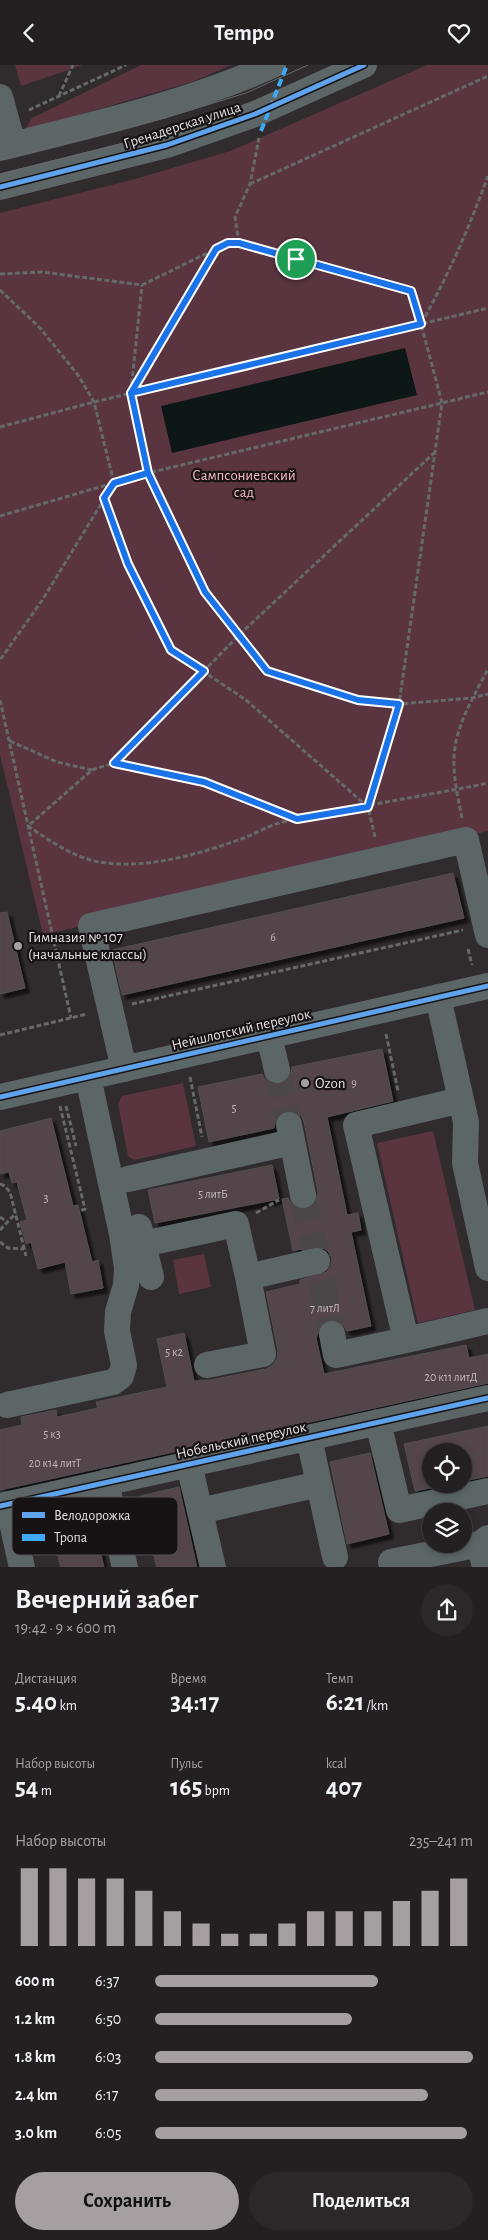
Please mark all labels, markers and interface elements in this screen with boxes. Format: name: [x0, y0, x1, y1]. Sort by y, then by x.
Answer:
icon: back: [15, 19, 43, 47]
icon: heart: [445, 19, 473, 47]
text: Tempo: [214, 22, 274, 44]
street label: Гренадерская улица: [122, 99, 243, 152]
pin: [275, 238, 317, 280]
icon: arrive: [282, 245, 310, 273]
park label: Сампсониевский сад: [192, 468, 296, 500]
place label: Гимназия № 107 (начальные классы): [28, 930, 147, 962]
house number: 6: [270, 931, 276, 943]
marker: Гимназия № 107 (начальные классы): [12, 940, 24, 952]
street label: Нейшлотский переулок: [170, 1006, 312, 1053]
place label: Ozon: [315, 1076, 345, 1091]
marker: Ozon: [299, 1077, 311, 1089]
house number: 9: [351, 1077, 357, 1089]
house number: 5: [231, 1102, 237, 1114]
house number: 5 литБ: [198, 1188, 228, 1200]
house number: 3: [44, 1192, 49, 1204]
house number: 7 литЛ: [310, 1302, 340, 1314]
house number: 5 к2: [165, 1346, 184, 1358]
house number: 20 к11 литД: [425, 1371, 478, 1383]
street label: Нобельский переулок: [175, 1419, 308, 1462]
house number: 5 к3: [43, 1428, 61, 1440]
map controls: [422, 1443, 472, 1553]
button: locate: [422, 1443, 472, 1493]
house number: 20 к14 литТ: [29, 1457, 82, 1469]
legend: [12, 1497, 178, 1555]
button: layers: [422, 1503, 472, 1553]
text: Велодорожка: [54, 1509, 131, 1523]
text: Тропа: [54, 1531, 88, 1545]
button: share: [421, 1584, 473, 1636]
text: Вечерний забег: [15, 1586, 198, 1614]
text: 19:42 · 9 × 600 m: [15, 1620, 116, 1636]
text: Дистанция: [15, 1672, 77, 1686]
text: Время: [170, 1672, 207, 1686]
text: Темп: [326, 1672, 354, 1686]
text: 5.40: [15, 1690, 57, 1715]
text: 34:17: [170, 1690, 219, 1715]
text: 6:21: [326, 1690, 364, 1715]
text: km: [57, 1699, 77, 1713]
text: /km: [364, 1699, 388, 1713]
text: Набор высоты: [15, 1757, 95, 1771]
text: Пульс: [170, 1757, 203, 1771]
text: kcal: [326, 1757, 347, 1771]
text: 54: [15, 1775, 38, 1800]
text: 165: [170, 1775, 202, 1800]
text: 407: [326, 1775, 362, 1800]
text: m: [38, 1784, 52, 1798]
text: bpm: [202, 1784, 230, 1798]
text: Набор высоты: [15, 1833, 106, 1849]
text: 235–241 m: [409, 1833, 473, 1849]
text: 600 m: [15, 1973, 55, 1989]
text: 6:37: [95, 1973, 119, 1989]
text: 1.2 km: [15, 2011, 55, 2027]
text: 6:50: [95, 2011, 121, 2027]
text: 1.8 km: [15, 2049, 56, 2065]
text: 6:03: [95, 2049, 121, 2065]
text: 2.4 km: [15, 2087, 58, 2103]
text: 6:17: [95, 2087, 118, 2103]
text: 3.0 km: [15, 2125, 57, 2141]
text: 6:05: [95, 2125, 121, 2141]
button: Сохранить: [15, 2172, 239, 2230]
button: Поделиться: [249, 2172, 473, 2230]

